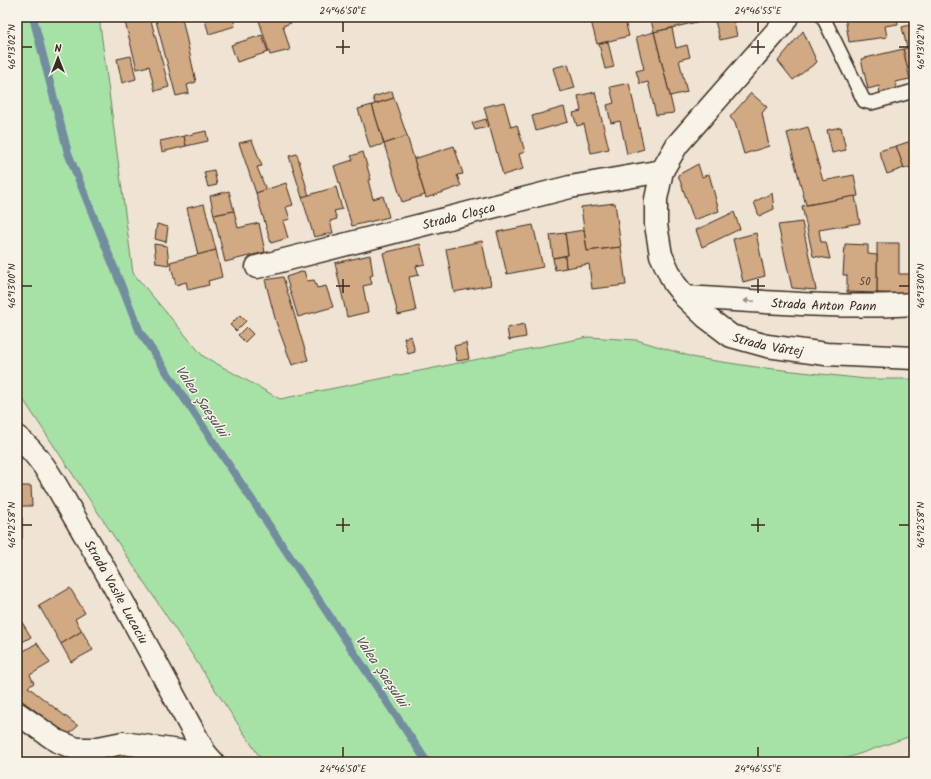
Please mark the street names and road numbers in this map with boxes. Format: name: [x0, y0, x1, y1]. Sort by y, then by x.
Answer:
street label: Strada Cloșca: [420, 198, 498, 236]
street label: Strada Anton Pann: [771, 293, 877, 318]
street label: Strada Vârtej: [730, 328, 805, 363]
street label: Strada Vasile Lucaciu: [78, 536, 153, 649]

